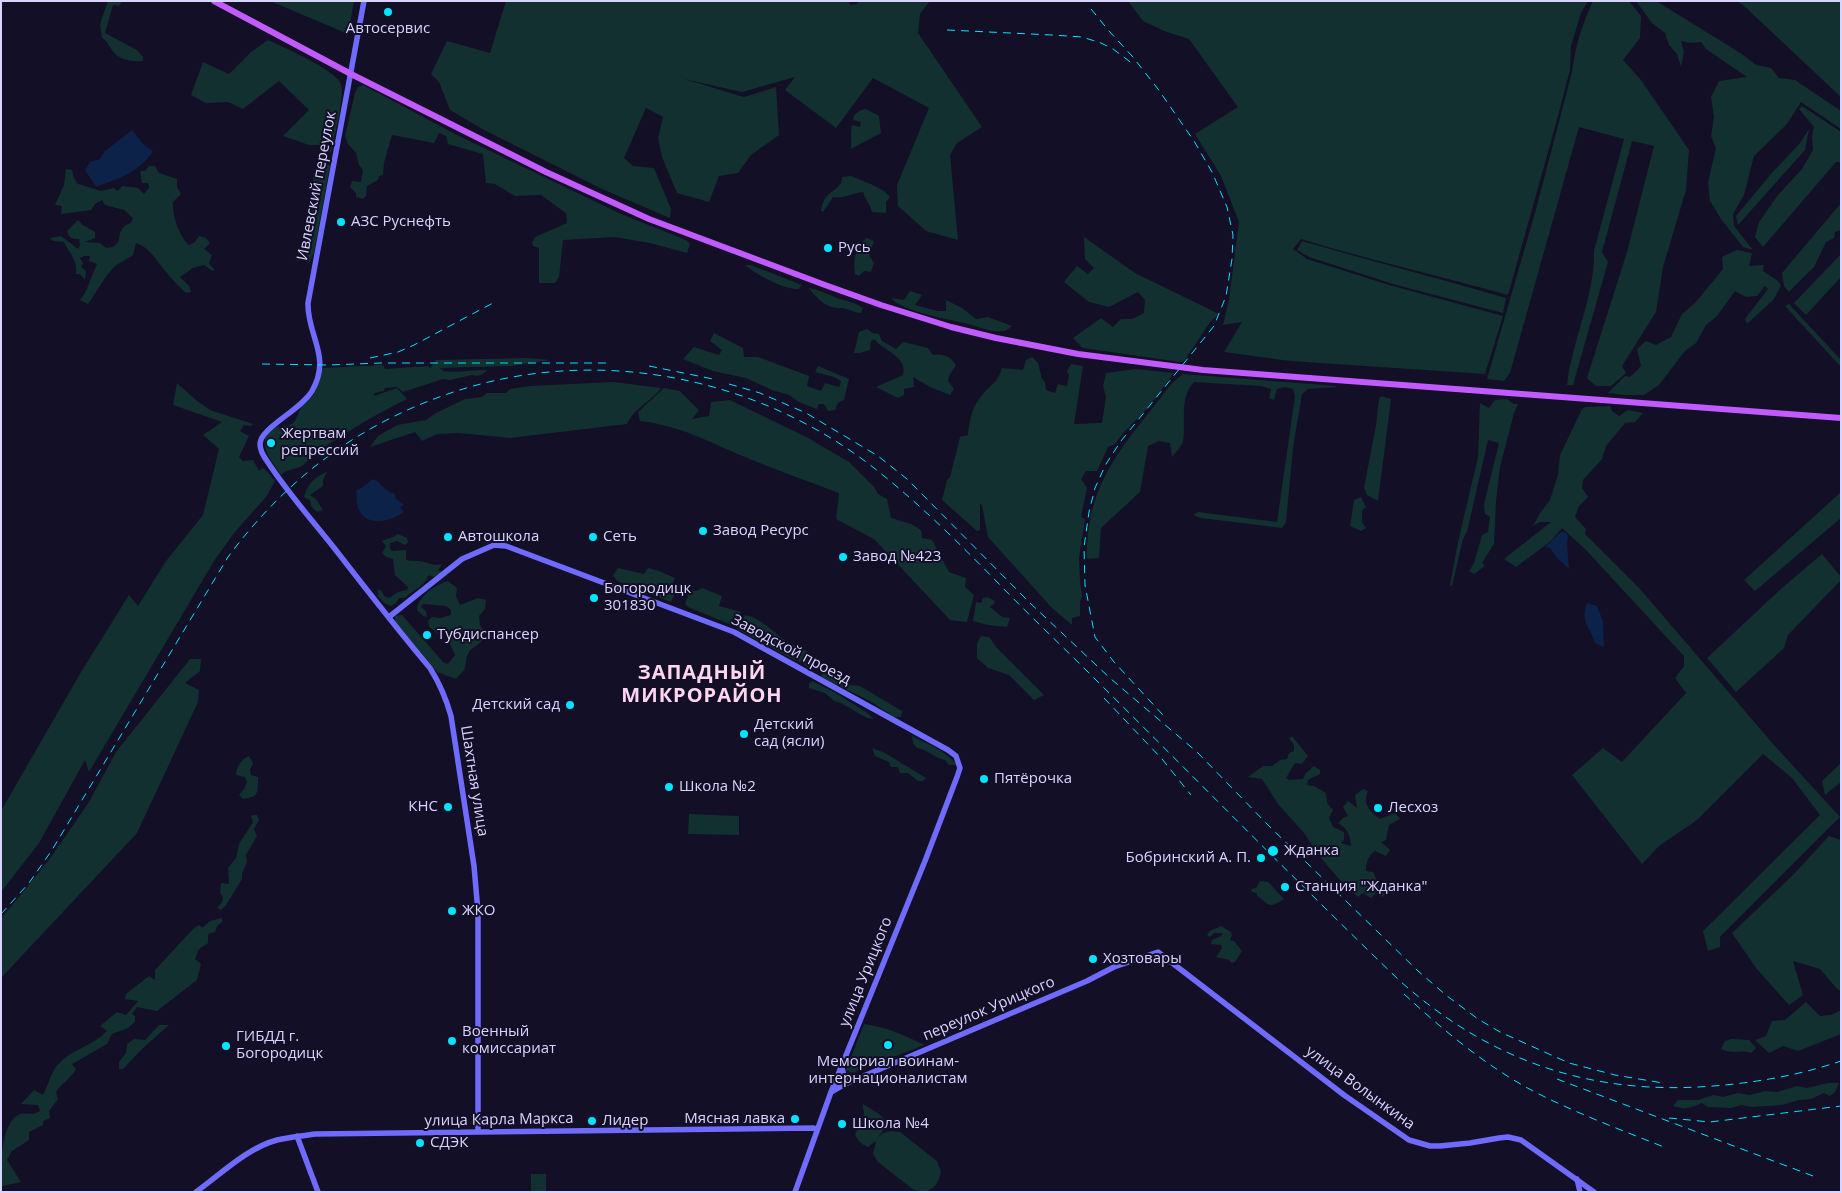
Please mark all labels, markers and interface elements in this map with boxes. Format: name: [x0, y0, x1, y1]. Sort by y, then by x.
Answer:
marker: Автосервис: [382, 6, 394, 18]
place label: Автосервис: [346, 20, 430, 38]
street label: Ивлевский переулок: [294, 110, 340, 262]
place label: АЗС Руснефть: [351, 213, 451, 231]
marker: АЗС Руснефть: [335, 216, 347, 228]
place label: Русь: [838, 239, 871, 257]
marker: Русь: [822, 242, 834, 254]
place label: Жертвам репрессий: [281, 425, 359, 460]
marker: Жертвам репрессий: [265, 437, 277, 449]
place label: Завод Ресурс: [713, 522, 809, 540]
marker: Завод Ресурс: [697, 525, 709, 537]
place label: Автошкола: [458, 528, 539, 546]
place label: Сеть: [603, 528, 637, 546]
marker: Автошкола: [442, 531, 454, 543]
marker: Сеть: [587, 531, 599, 543]
place label: Завод №423: [853, 548, 941, 566]
marker: Завод №423: [837, 551, 849, 563]
place label: Богородицк 301830: [604, 580, 691, 615]
marker: Богородицк 301830: [588, 592, 600, 604]
street label: Заводской проезд: [728, 611, 854, 689]
place label: Тубдиспансер: [437, 626, 539, 644]
marker: Тубдиспансер: [421, 629, 433, 641]
district label: ЗАПАДНЫЙ МИКРОРАЙОН: [620, 661, 784, 708]
place label: Детский сад: [472, 696, 560, 714]
marker: Детский сад: [564, 699, 576, 711]
place label: Детский сад (ясли): [754, 716, 824, 751]
street label: Шахтная улица: [456, 724, 492, 838]
marker: Детский сад (ясли): [738, 728, 750, 740]
place label: Пятёрочка: [994, 770, 1072, 788]
marker: Пятёрочка: [978, 773, 990, 785]
place label: Школа №2: [679, 778, 756, 796]
marker: Школа №2: [663, 781, 675, 793]
place label: КНС: [408, 798, 438, 816]
place label: Лесхоз: [1388, 799, 1438, 817]
marker: КНС: [442, 801, 454, 813]
marker: Лесхоз: [1372, 802, 1384, 814]
place label: Жданка: [1284, 842, 1339, 860]
marker: Жданка: [1266, 844, 1280, 858]
place label: Бобринский А. П.: [1126, 849, 1251, 867]
marker: Бобринский А. П.: [1255, 852, 1267, 864]
place label: Станция "Жданка": [1295, 878, 1428, 896]
marker: Станция "Жданка": [1279, 881, 1291, 893]
place label: ЖКО: [462, 902, 495, 920]
marker: ЖКО: [446, 905, 458, 917]
street label: улица Урицкого: [836, 914, 896, 1030]
place label: Хозтовары: [1103, 950, 1182, 968]
marker: Хозтовары: [1087, 953, 1099, 965]
street label: переулок Урицкого: [920, 973, 1058, 1045]
place label: Военный комиссариат: [462, 1023, 556, 1058]
place label: ГИБДД г. Богородицк: [236, 1028, 323, 1063]
marker: Военный комиссариат: [446, 1035, 458, 1047]
marker: Мемориал воинам- интернационалистам: [882, 1039, 894, 1051]
marker: ГИБДД г. Богородицк: [220, 1040, 232, 1052]
street label: улица Волынкина: [1302, 1042, 1418, 1134]
place label: Мемориал воинам- интернационалистам: [809, 1053, 967, 1088]
street label: улица Карла Маркса: [424, 1110, 574, 1130]
place label: Мясная лавка: [684, 1110, 785, 1128]
place label: Лидер: [602, 1112, 648, 1130]
marker: Мясная лавка: [789, 1113, 801, 1125]
marker: Лидер: [586, 1115, 598, 1127]
place label: Школа №4: [852, 1115, 929, 1133]
marker: Школа №4: [836, 1118, 848, 1130]
place label: СДЭК: [430, 1134, 468, 1152]
marker: СДЭК: [414, 1137, 426, 1149]

